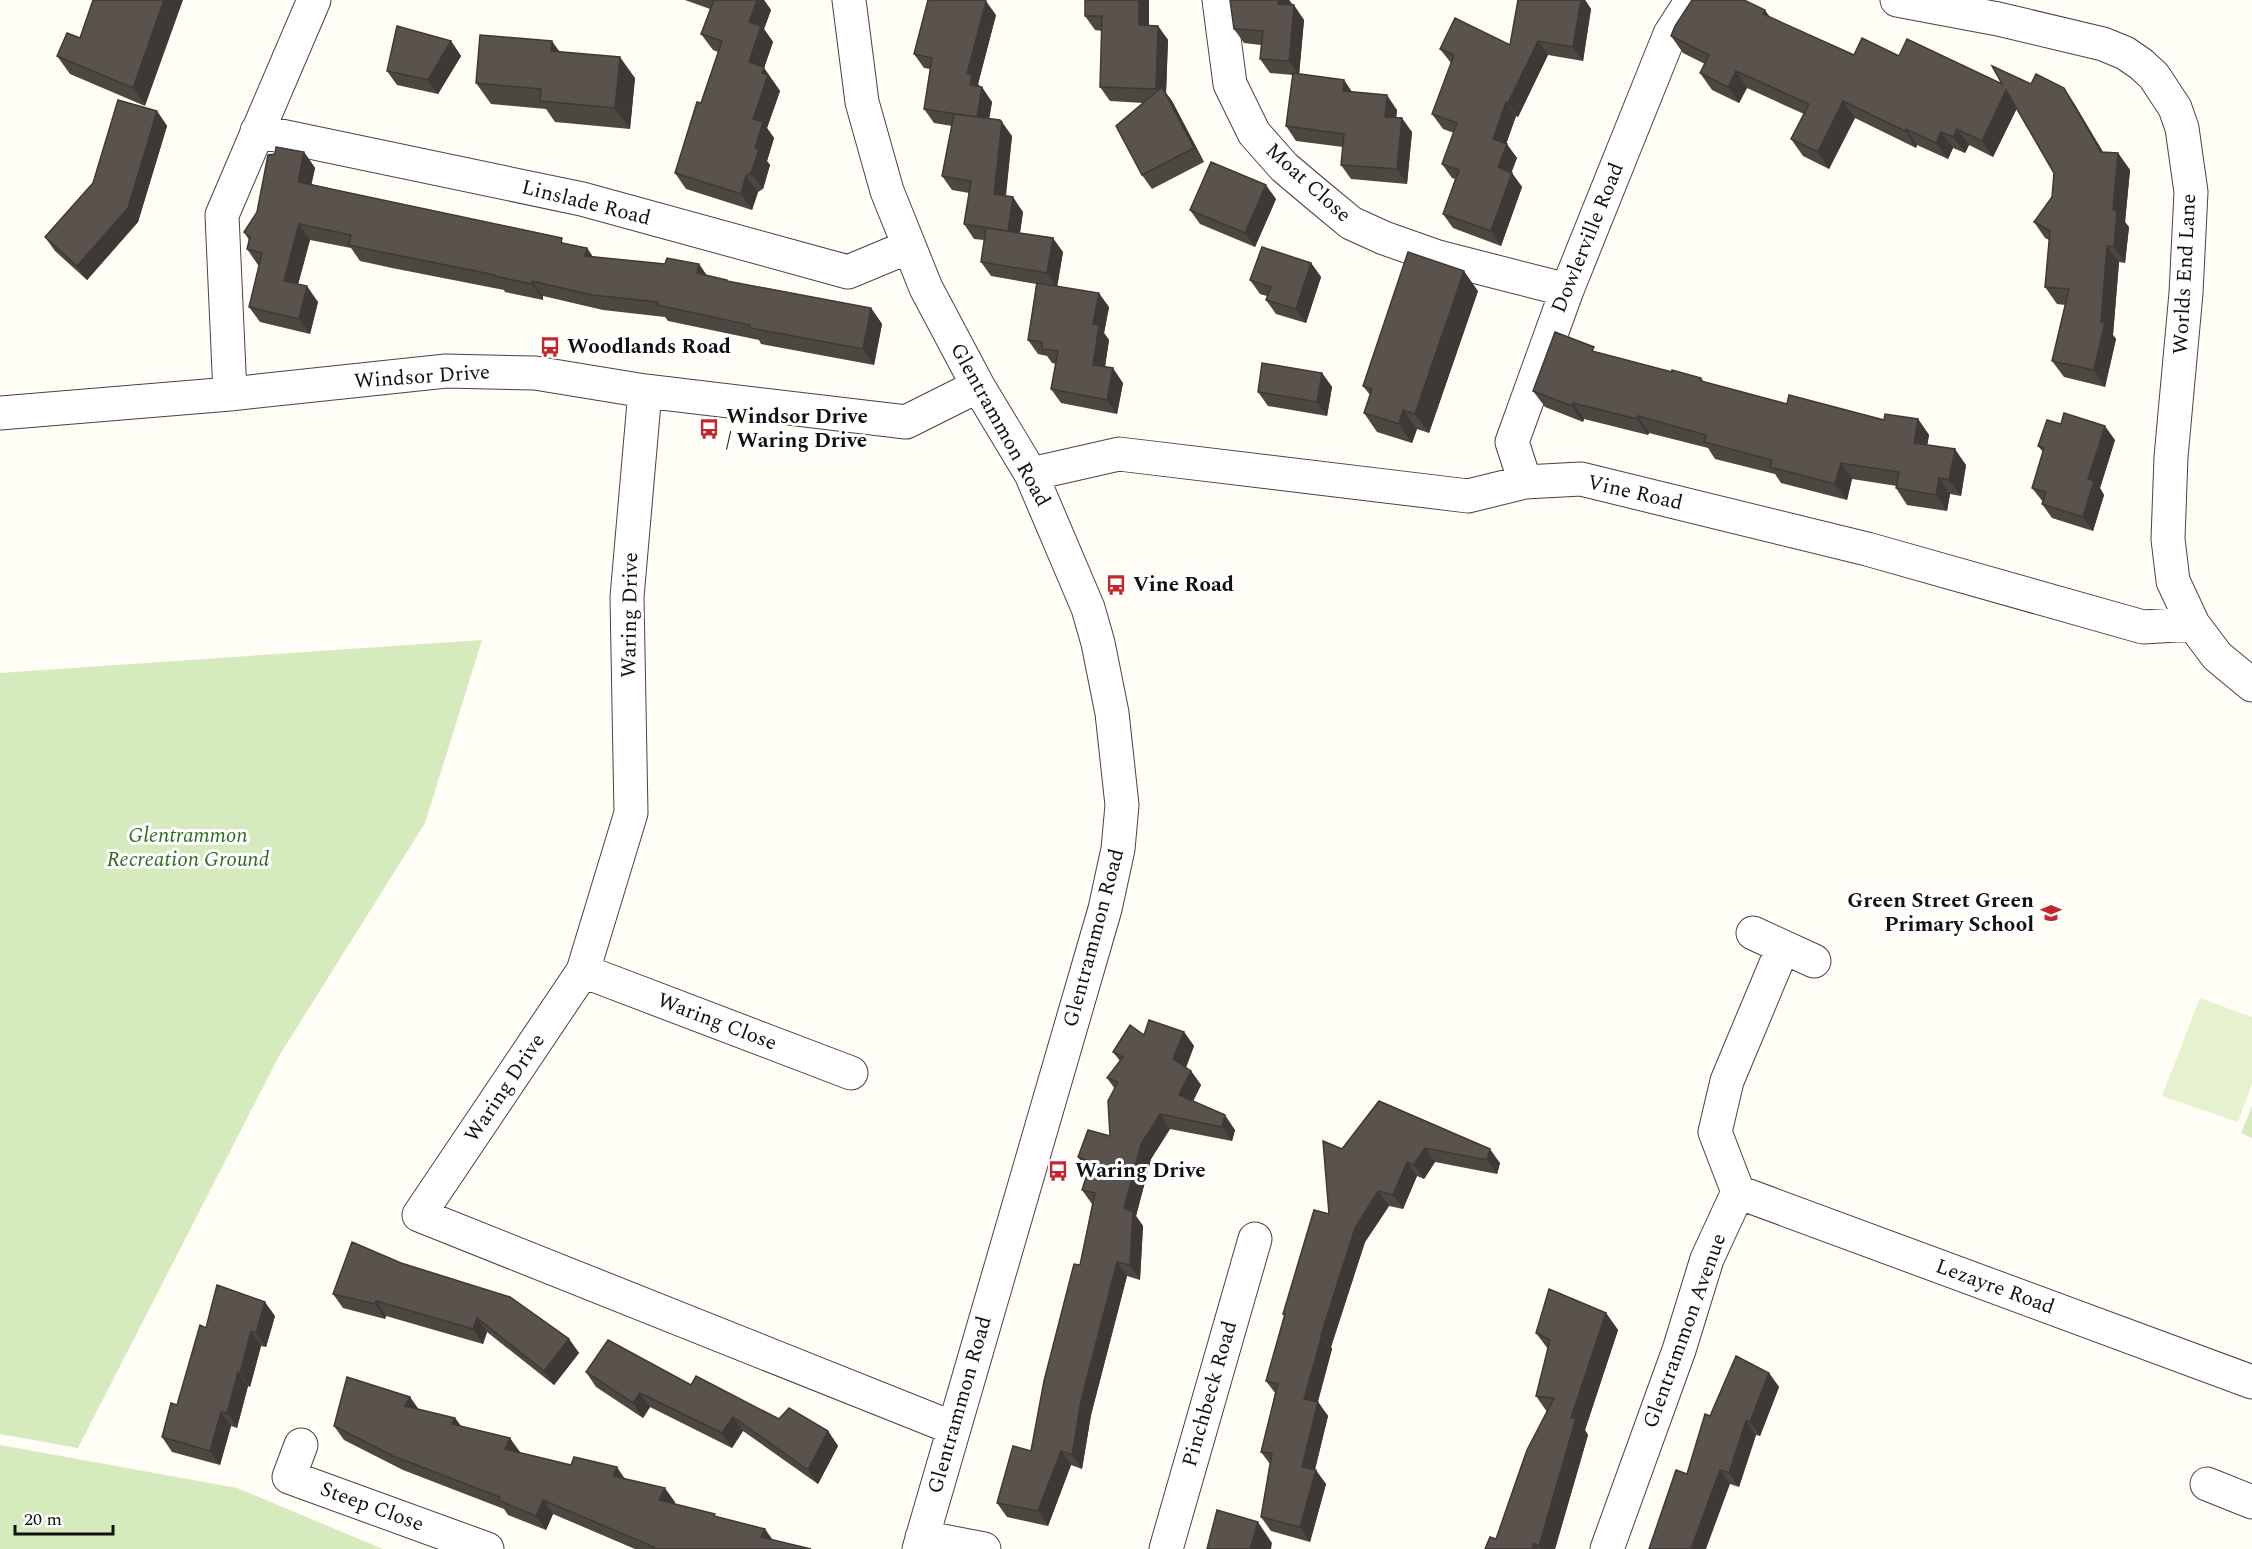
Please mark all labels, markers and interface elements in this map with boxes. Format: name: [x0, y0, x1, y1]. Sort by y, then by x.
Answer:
street label: Moat Close: [1258, 135, 1358, 231]
street label: Dowlerville Road: [1543, 158, 1633, 318]
street label: Linslade Road: [518, 171, 654, 235]
street label: Worlds End Lane: [2165, 193, 2205, 355]
place label: Woodlands Road: [567, 331, 731, 363]
bus stop icon: Woodlands Road: [538, 335, 562, 359]
street label: Glentrammon Road: [942, 337, 1058, 513]
street label: Windsor Drive: [353, 356, 491, 398]
place label: Windsor Drive / Waring Drive: [726, 401, 868, 457]
bus stop icon: Windsor Drive / Waring Drive: [697, 417, 721, 441]
street label: Vine Road: [1584, 466, 1686, 520]
street label: Waring Drive: [613, 552, 647, 678]
place label: Vine Road: [1133, 569, 1234, 601]
bus stop icon: Vine Road: [1104, 573, 1128, 597]
park label: Glentrammon Recreation Ground: [107, 820, 270, 876]
street label: Glentrammon Road: [1055, 845, 1133, 1031]
place label: Green Street Green Primary School: [1847, 885, 2034, 941]
school or university icon: Green Street Green Primary School: [2039, 901, 2063, 925]
street label: Waring Close: [652, 984, 782, 1060]
street label: Waring Drive: [457, 1027, 553, 1149]
place label: Waring Drive: [1075, 1155, 1206, 1187]
bus stop icon: Waring Drive: [1046, 1159, 1070, 1183]
street label: Glentrammon Avenue: [1635, 1229, 1735, 1433]
street label: Lezayre Road: [1931, 1251, 2059, 1323]
street label: Glentrammon Road: [919, 1312, 1001, 1498]
street label: Pinchbeck Road: [1174, 1317, 1246, 1471]
street label: Steep Close: [316, 1473, 428, 1541]
scale bar: [15, 1498, 112, 1536]
text: 20 m: [24, 1506, 62, 1533]

